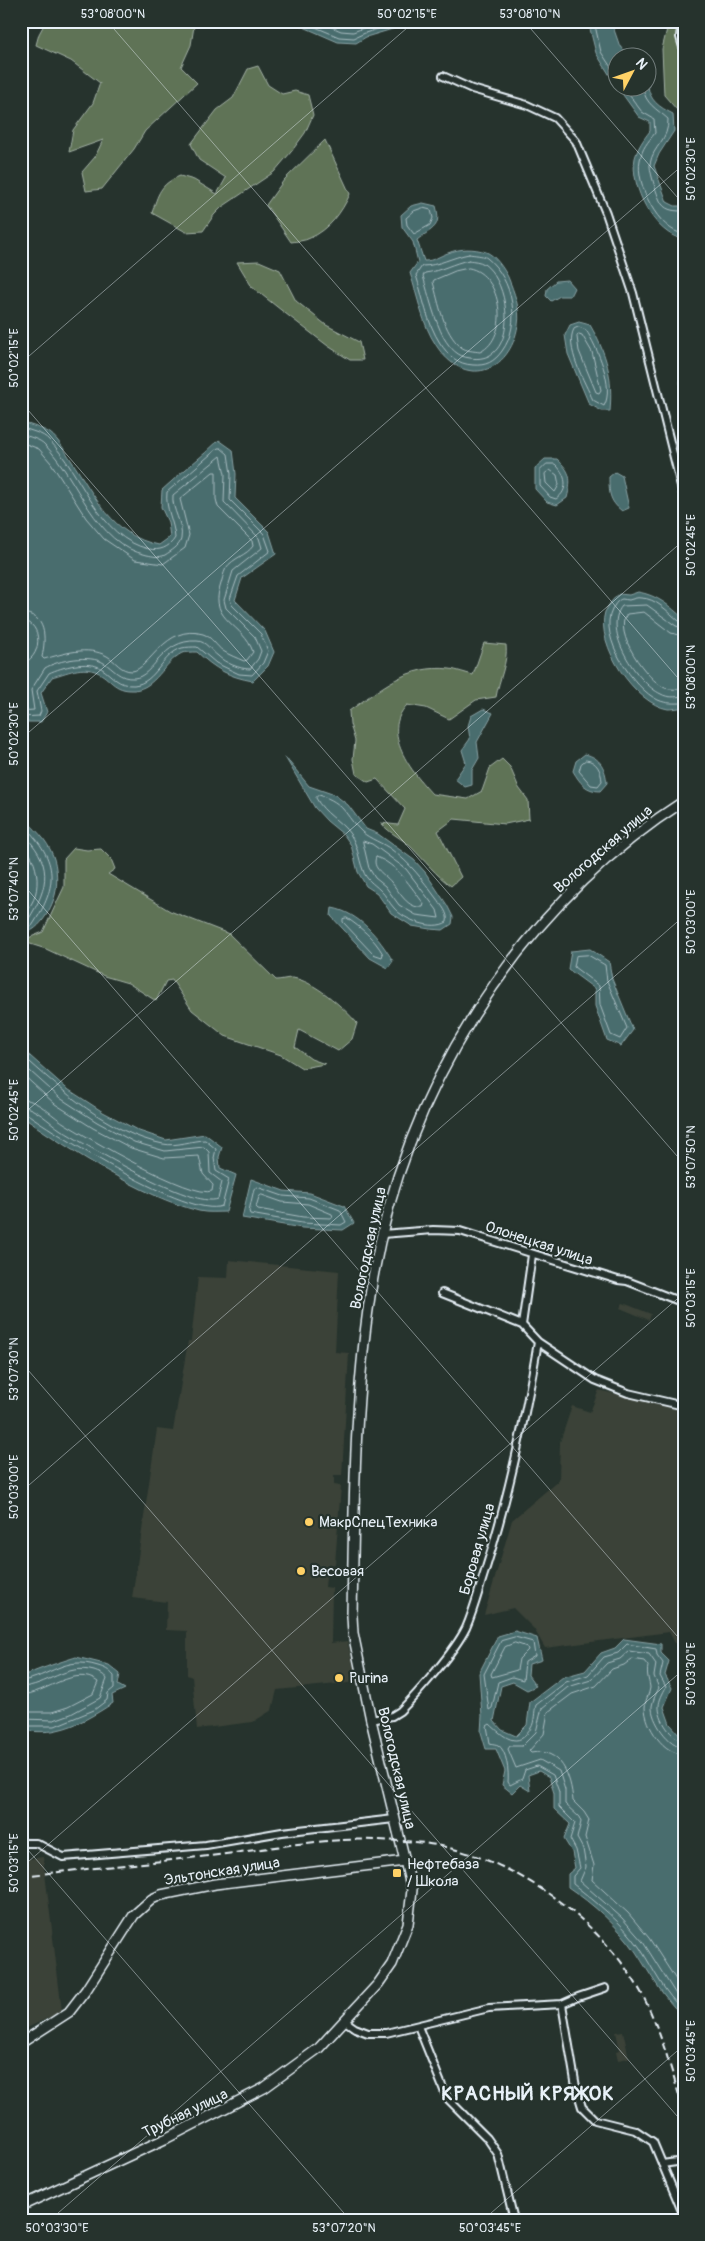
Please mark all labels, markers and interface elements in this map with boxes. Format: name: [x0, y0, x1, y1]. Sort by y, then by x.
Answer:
text: 53°08'00"N: [81, 7, 145, 22]
text: 50°02'15"E: [377, 7, 437, 22]
text: 53°08'10"N: [500, 7, 560, 22]
north arrow: [608, 48, 658, 98]
text: N: [632, 55, 651, 73]
text: 50°02'30"E: [684, 137, 699, 201]
text: 50°02'15"E: [7, 328, 22, 388]
text: 50°02'45"E: [684, 514, 699, 576]
text: 53°08'00"N: [684, 645, 699, 709]
text: 50°02'30"E: [7, 702, 22, 766]
street label: Вологодская улица: [550, 801, 657, 897]
text: 53°07'40"N: [7, 857, 22, 921]
text: 50°03'00"E: [684, 890, 699, 954]
text: 50°02'45"E: [7, 1079, 22, 1141]
text: 53°07'50"N: [684, 1125, 699, 1189]
street label: Вологодская улица: [346, 1185, 391, 1311]
street label: Олонецкая улица: [483, 1217, 595, 1270]
text: 50°03'15"E: [684, 1268, 699, 1328]
text: 53°07'30"N: [7, 1337, 22, 1401]
text: 50°03'00"E: [7, 1455, 22, 1519]
street label: Боровая улица: [455, 1501, 500, 1597]
place label: МакрСпецТехника: [319, 1513, 437, 1532]
marker: МакрСпецТехника: [303, 1516, 315, 1528]
place label: Весовая: [311, 1562, 364, 1581]
marker: Весовая: [295, 1565, 307, 1577]
text: 50°03'30"E: [684, 1642, 699, 1706]
place label: Purina: [349, 1669, 388, 1688]
marker: Purina: [333, 1672, 345, 1684]
street label: Вологодская улица: [373, 1705, 420, 1831]
text: 50°03'15"E: [7, 1833, 22, 1893]
street label: Эльтонская улица: [163, 1853, 281, 1890]
place label: Нефтебаза / Школа: [407, 1855, 479, 1891]
marker: Нефтебаза / Школа: [391, 1867, 403, 1879]
text: 50°03'45"E: [684, 2020, 699, 2082]
district label: КРАСНЫЙ КРЯЖОК: [441, 2081, 615, 2106]
street label: Трубная улица: [139, 2085, 231, 2142]
text: 50°03'30"E: [25, 2221, 89, 2236]
text: 53°07'20"N: [312, 2221, 376, 2236]
text: 50°03'45"E: [459, 2221, 521, 2236]

